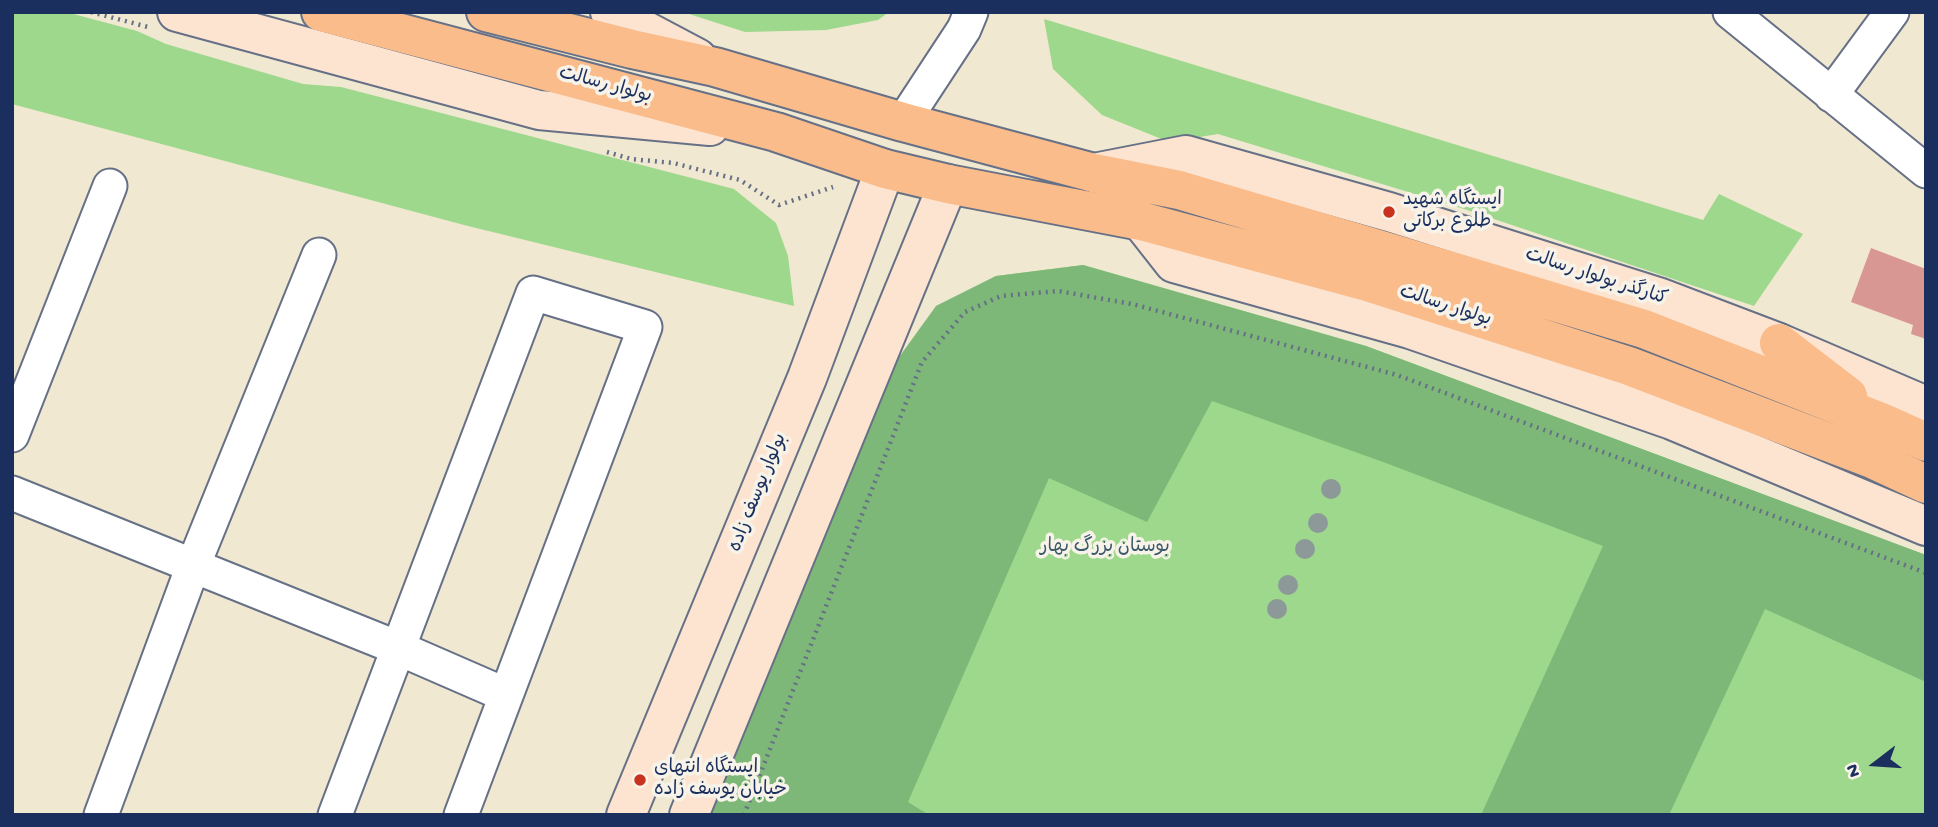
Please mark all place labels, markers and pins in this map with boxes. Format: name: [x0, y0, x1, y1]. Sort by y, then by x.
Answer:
place label: ایستگاه شهید طلوع برکاتی: [1403, 190, 1502, 234]
marker: ایستگاه شهید طلوع برکاتی: [1381, 204, 1397, 220]
place label: ایستگاه انتهای خیابان یوسف زاده: [654, 758, 787, 802]
marker: ایستگاه انتهای خیابان یوسف زاده: [632, 772, 648, 788]

